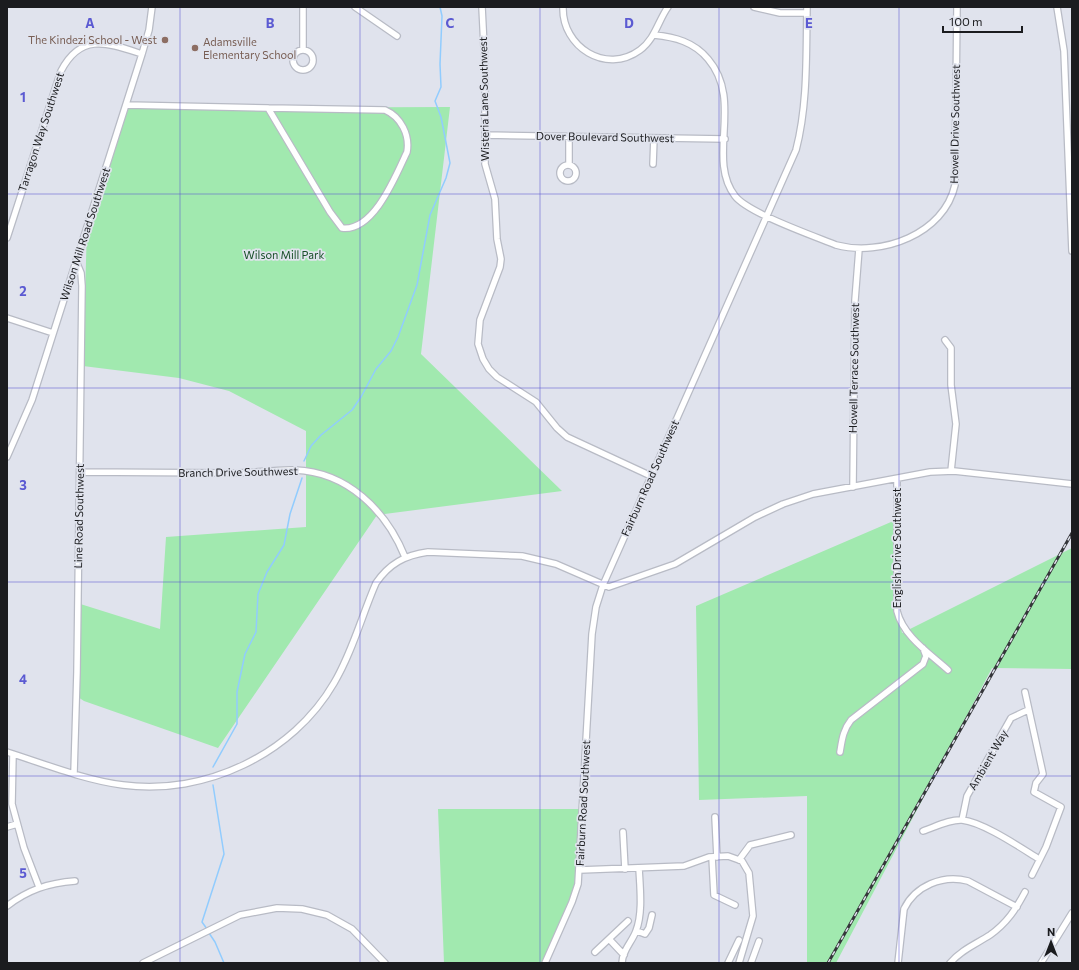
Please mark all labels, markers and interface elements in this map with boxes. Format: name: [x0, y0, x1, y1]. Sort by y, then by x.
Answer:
scale bar: [943, 8, 1022, 34]
text: 100 m: [949, 14, 983, 28]
text: A: [85, 15, 95, 31]
text: B: [266, 15, 275, 31]
text: C: [446, 15, 455, 31]
text: D: [624, 15, 634, 31]
text: E: [805, 15, 813, 31]
place label: The Kindezi School - West: [28, 33, 157, 46]
marker: The Kindezi School - West: [160, 35, 170, 45]
place label: Adamsville Elementary School: [203, 35, 296, 61]
street label: Wisteria Lane Southwest: [476, 36, 491, 161]
marker: Adamsville Elementary School: [190, 43, 200, 53]
street label: Howell Drive Southwest: [947, 64, 962, 184]
street label: Tarragon Way Southwest: [15, 70, 66, 193]
text: 1: [20, 89, 26, 105]
street label: Dover Boulevard Southwest: [536, 129, 675, 144]
street label: Wilson Mill Road Southwest: [57, 165, 112, 302]
park label: Wilson Mill Park: [244, 248, 324, 261]
text: 2: [19, 283, 27, 299]
street label: Howell Terrace Southwest: [846, 302, 861, 433]
street label: Fairburn Road Southwest: [618, 417, 681, 538]
street label: Line Road Southwest: [71, 463, 86, 569]
street label: Branch Drive Southwest: [178, 464, 298, 479]
text: 3: [19, 477, 27, 493]
street label: English Drive Southwest: [890, 487, 903, 608]
text: 4: [19, 671, 27, 687]
street label: Ambient Way: [965, 727, 1010, 792]
street label: Fairburn Road Southwest: [573, 739, 592, 866]
text: 5: [19, 865, 27, 881]
north arrow: [1031, 922, 1071, 962]
text: N: [1047, 925, 1055, 938]

